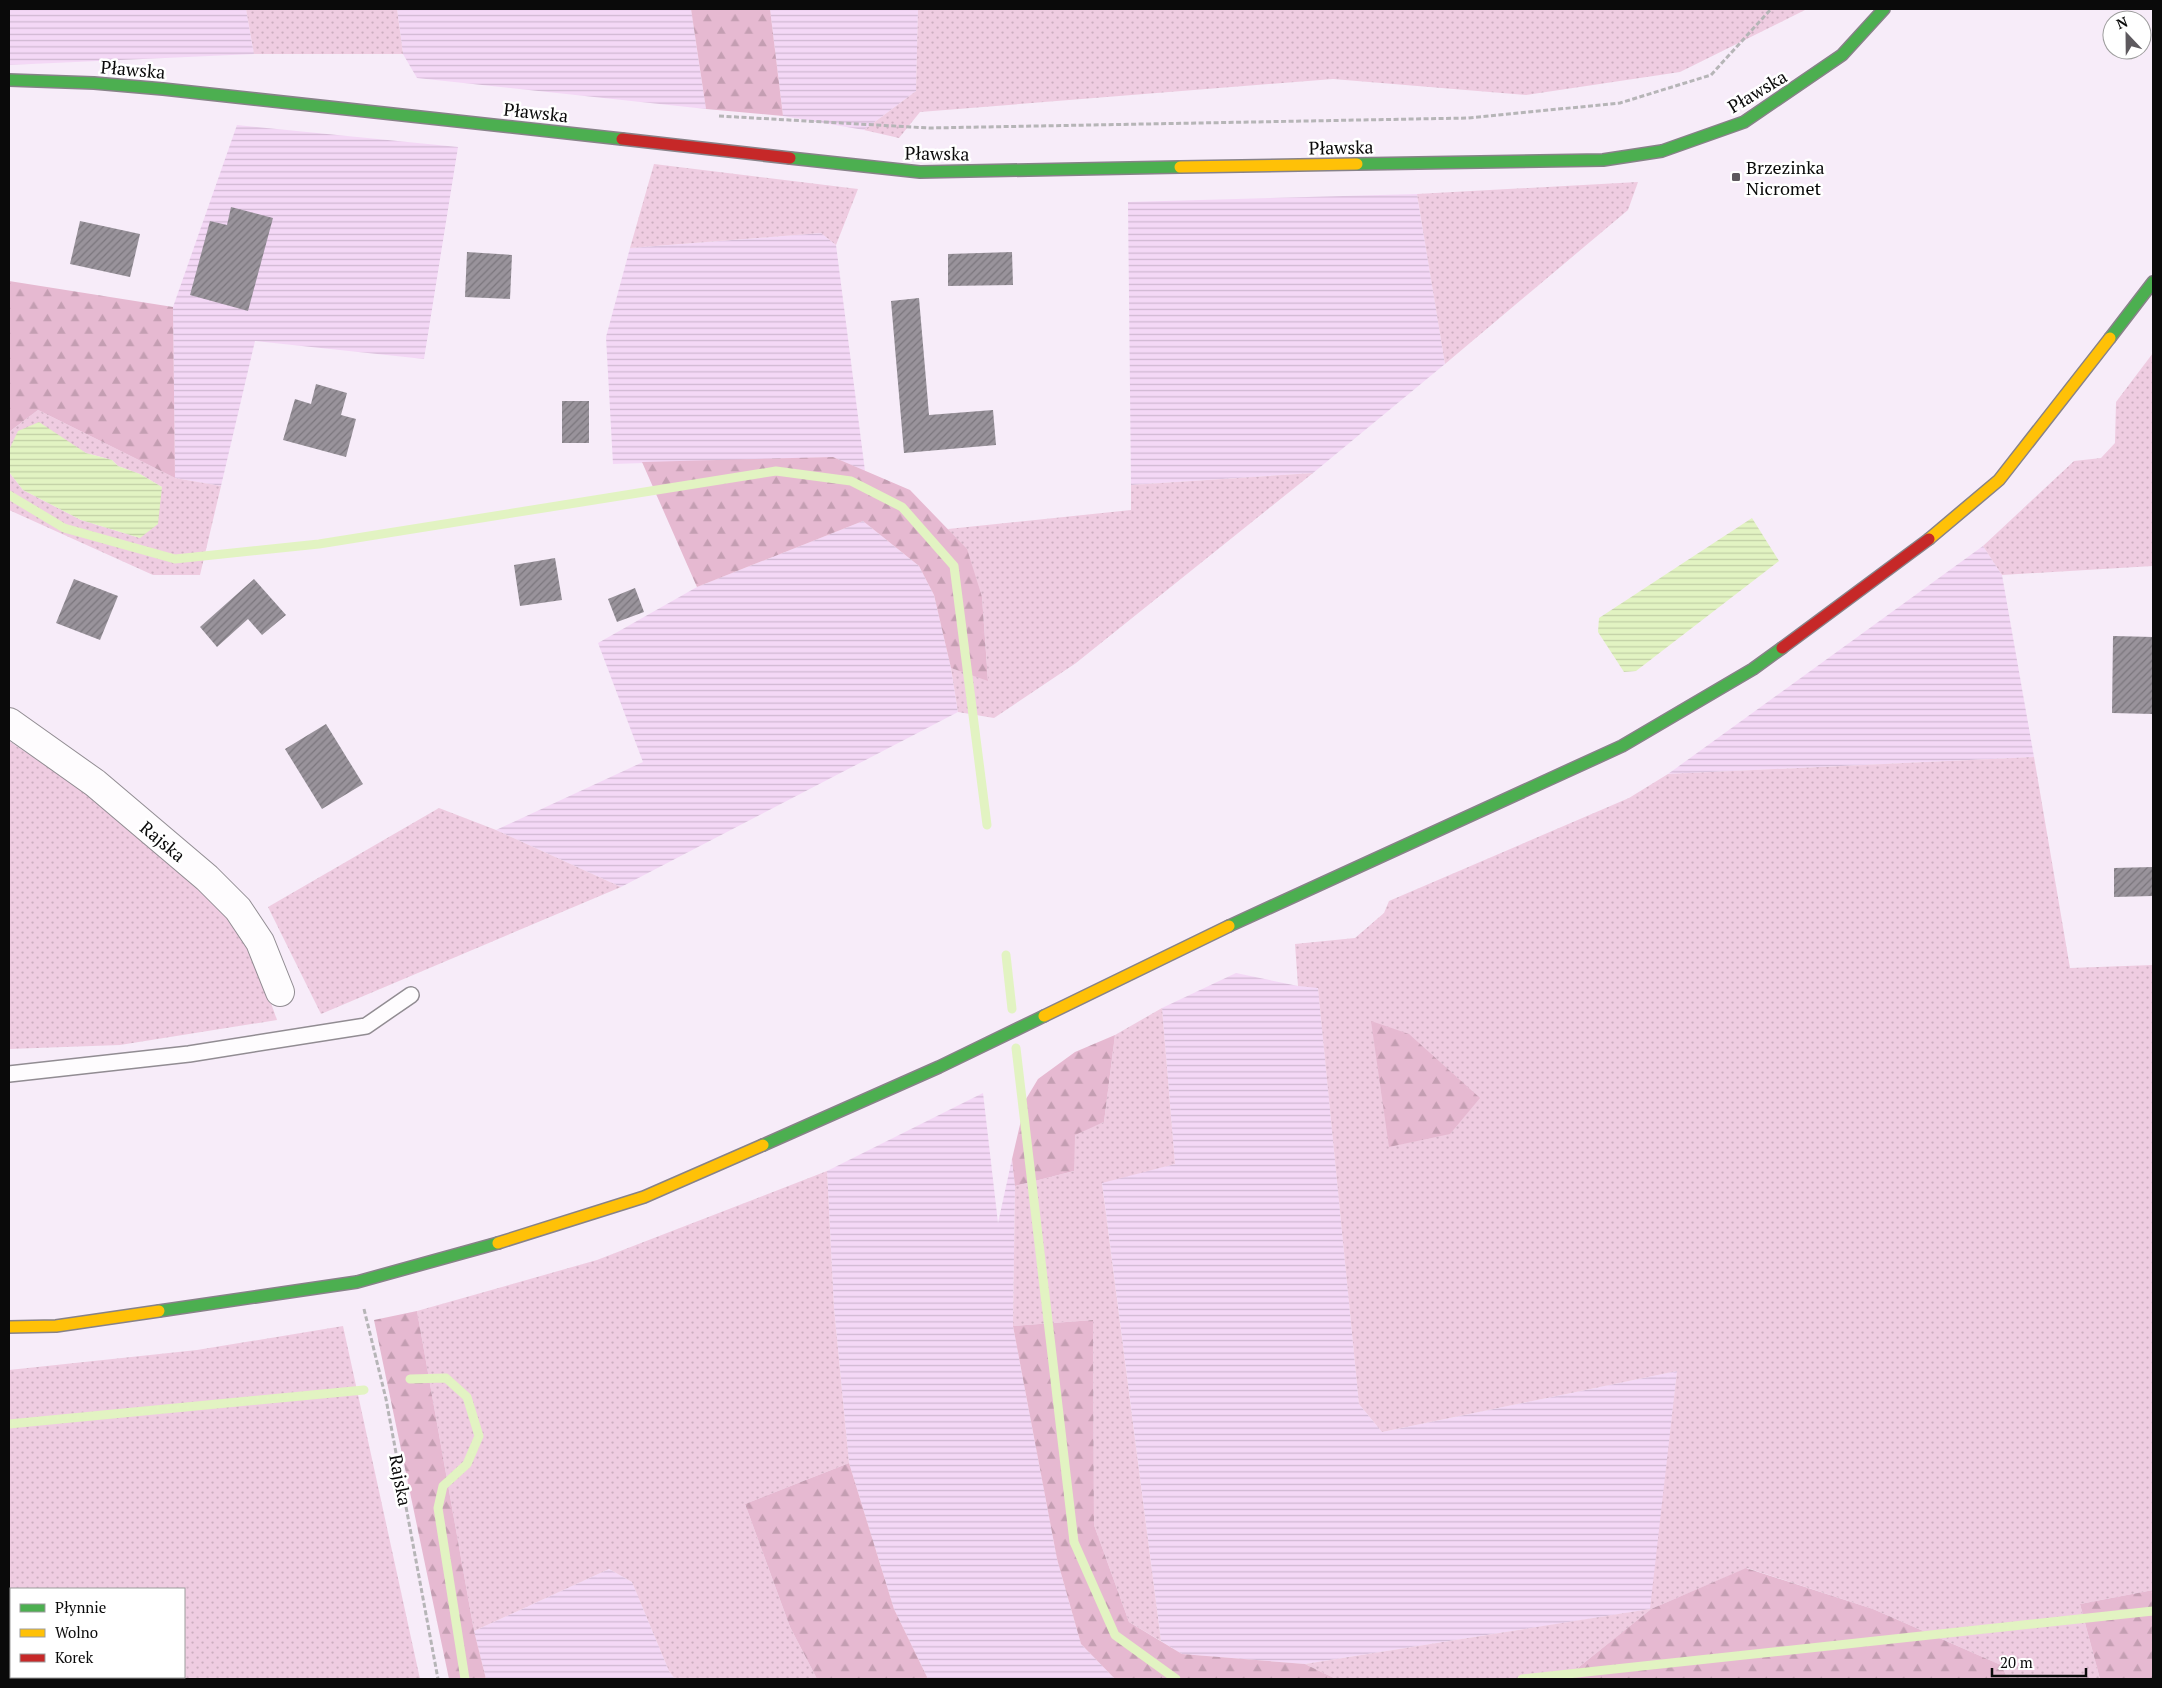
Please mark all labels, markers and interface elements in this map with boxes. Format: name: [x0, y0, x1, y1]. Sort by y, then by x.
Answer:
north arrow: [2102, 10, 2152, 60]
text: N: [2113, 12, 2131, 33]
street label: Pławska: [100, 54, 166, 84]
street label: Pławska: [1723, 64, 1791, 118]
street label: Pławska: [502, 97, 570, 127]
street label: Pławska: [1308, 134, 1374, 160]
street label: Pławska: [904, 140, 970, 166]
place label: Brzezinka Nicromet: [1746, 155, 1825, 200]
marker: Brzezinka Nicromet: [1730, 171, 1742, 183]
street label: Rajska: [135, 815, 191, 867]
street label: Rajska: [384, 1452, 418, 1508]
legend: [10, 1588, 185, 1678]
text: Płynnie: [55, 1597, 106, 1617]
text: Wolno: [55, 1622, 98, 1642]
scale bar: [1992, 1646, 2086, 1678]
text: Korek: [55, 1647, 94, 1667]
text: 20 m: [2000, 1652, 2033, 1672]

